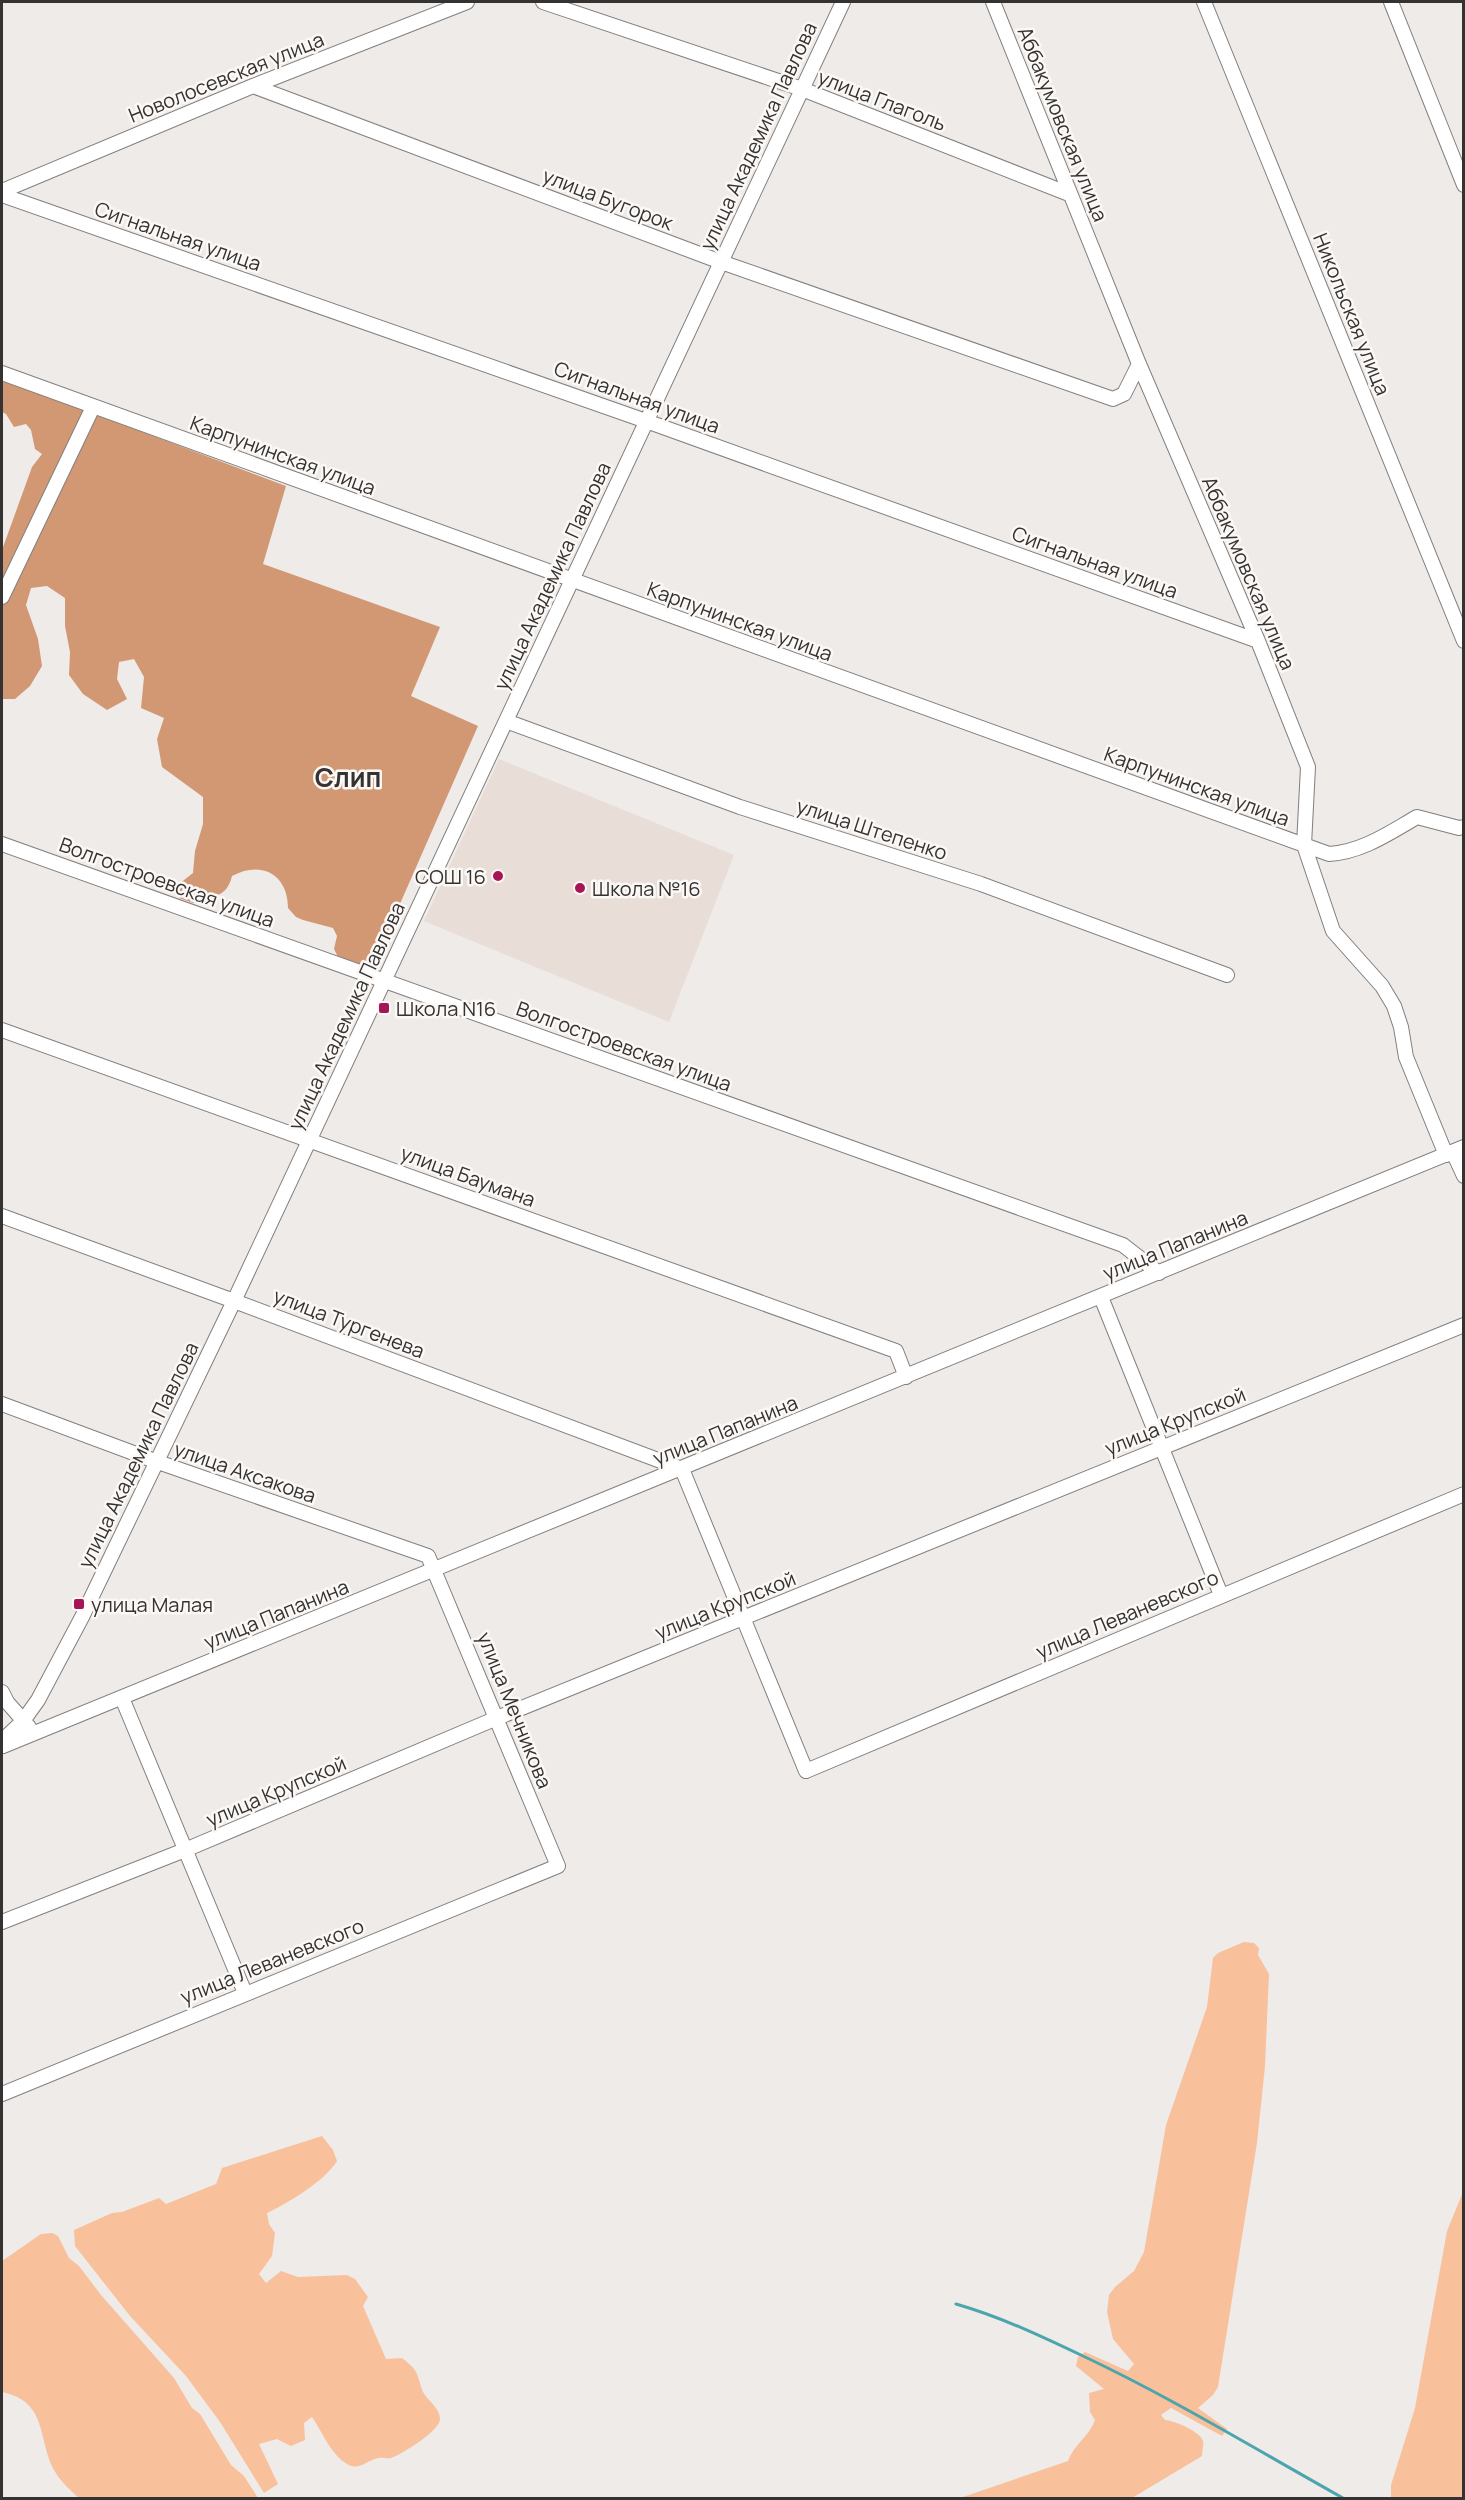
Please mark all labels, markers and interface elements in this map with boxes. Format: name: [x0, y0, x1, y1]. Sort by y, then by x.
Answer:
street label: улица Академика Павлова: [693, 18, 823, 254]
street label: Аббакумовская улица: [1012, 23, 1114, 225]
street label: Новолосевская улица: [124, 25, 328, 129]
street label: улица Глаголь: [814, 63, 950, 137]
street label: улица Бугорок: [539, 162, 678, 237]
street label: Сигнальная улица: [91, 195, 265, 277]
street label: Никольская улица: [1307, 229, 1397, 399]
street label: Сигнальная улица: [550, 355, 724, 439]
street label: Карпунинская улица: [187, 409, 379, 501]
street label: улица Академика Павлова: [487, 458, 617, 694]
street label: Аббакумовская улица: [1196, 472, 1302, 674]
street label: Сигнальная улица: [1008, 520, 1182, 604]
street label: Карпунинская улица: [644, 575, 836, 667]
street label: Карпунинская улица: [1101, 740, 1293, 832]
district label: Слип: [315, 759, 381, 795]
street label: улица Штепенко: [793, 792, 951, 866]
street label: Волгостроевская улица: [56, 830, 278, 934]
place label: СОШ 16: [415, 863, 486, 890]
marker: СОШ 16: [491, 869, 505, 883]
place label: Школа №16: [592, 875, 701, 902]
marker: Школа №16: [573, 881, 587, 895]
street label: улица Академика Павлова: [281, 898, 411, 1134]
street label: Волгостроевская улица: [513, 994, 735, 1098]
place label: Школа N16: [396, 995, 496, 1022]
marker: Школа N16: [377, 1001, 391, 1015]
street label: улица Баумана: [397, 1139, 539, 1213]
street label: улица Папанина: [1099, 1204, 1251, 1286]
street label: улица Тургенева: [270, 1282, 428, 1364]
street label: улица Академика Павлова: [71, 1337, 205, 1573]
street label: улица Крупской: [1101, 1380, 1249, 1462]
street label: улица Папанина: [649, 1389, 801, 1471]
street label: улица Аксакова: [170, 1435, 320, 1509]
street label: улица Леваневского: [1032, 1563, 1223, 1665]
street label: улица Крупской: [651, 1564, 799, 1646]
street label: улица Папанина: [200, 1573, 352, 1655]
place label: улица Малая: [91, 1591, 213, 1618]
marker: улица Малая: [72, 1597, 86, 1611]
street label: улица Мечникова: [471, 1628, 559, 1792]
street label: улица Крупской: [202, 1749, 350, 1833]
street label: улица Леваневского: [176, 1912, 368, 2010]

